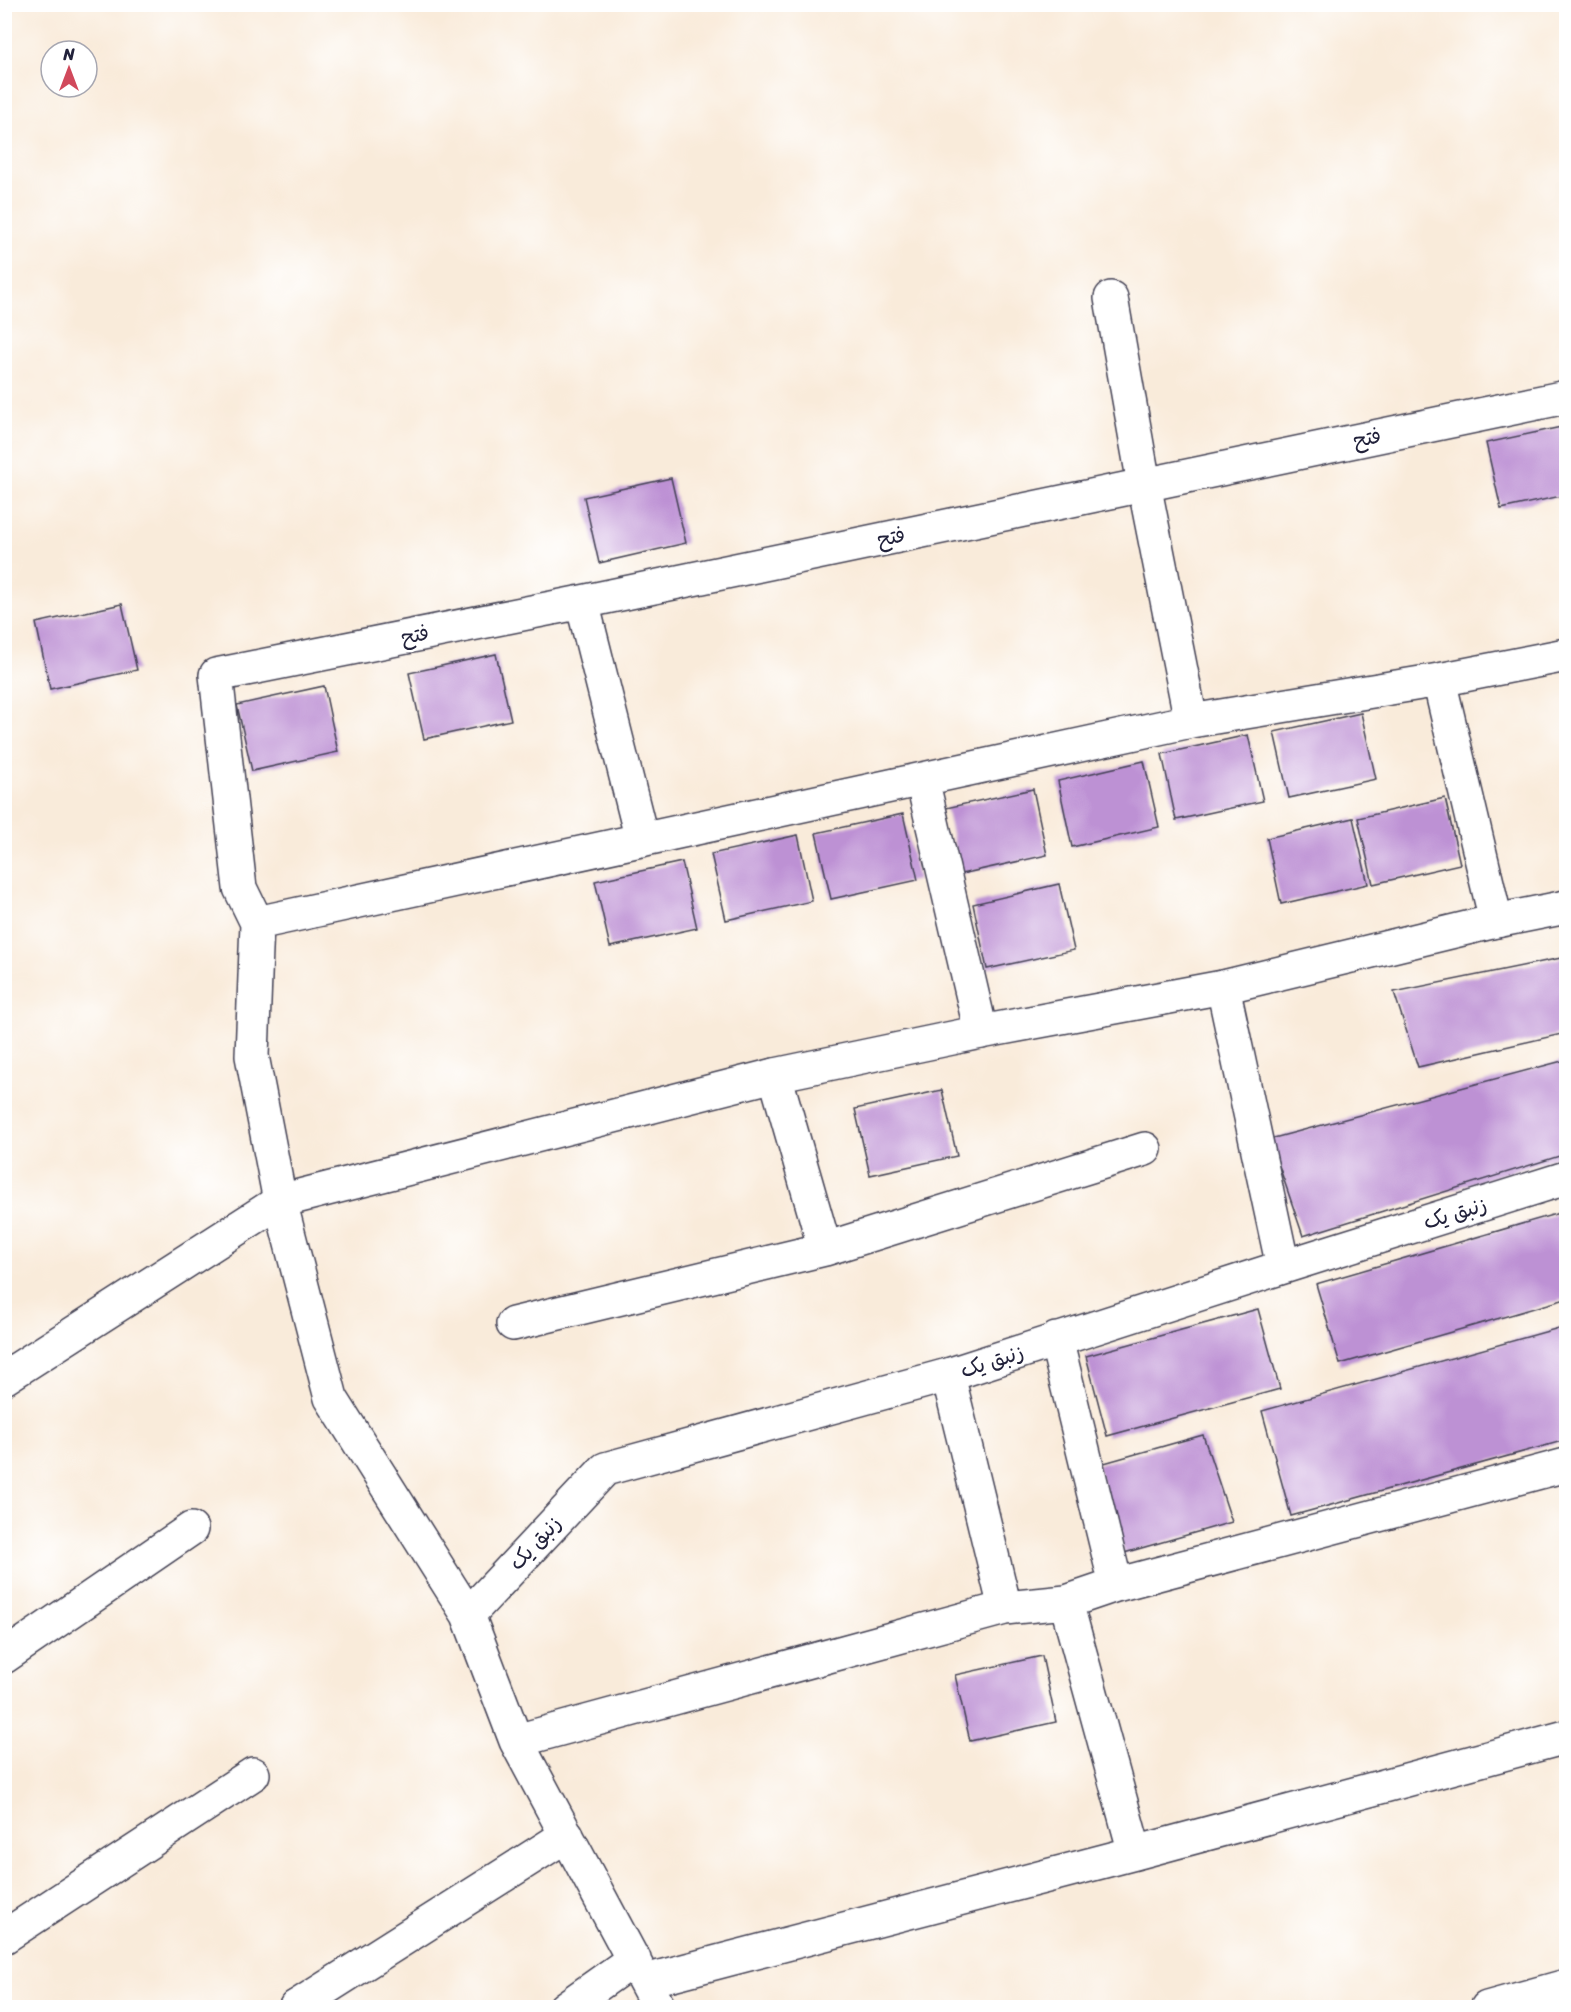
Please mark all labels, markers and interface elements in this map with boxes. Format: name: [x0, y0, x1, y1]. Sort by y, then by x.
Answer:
north arrow: [39, 39, 99, 99]
text: N: [62, 40, 75, 69]
street label: فتح: [1349, 416, 1385, 460]
street label: فتح: [873, 515, 909, 559]
street label: فتح: [398, 614, 432, 656]
street label: زنبق یک: [1418, 1185, 1492, 1241]
street label: زنبق یک: [955, 1333, 1029, 1389]
street label: زنبق یک: [499, 1506, 571, 1580]

